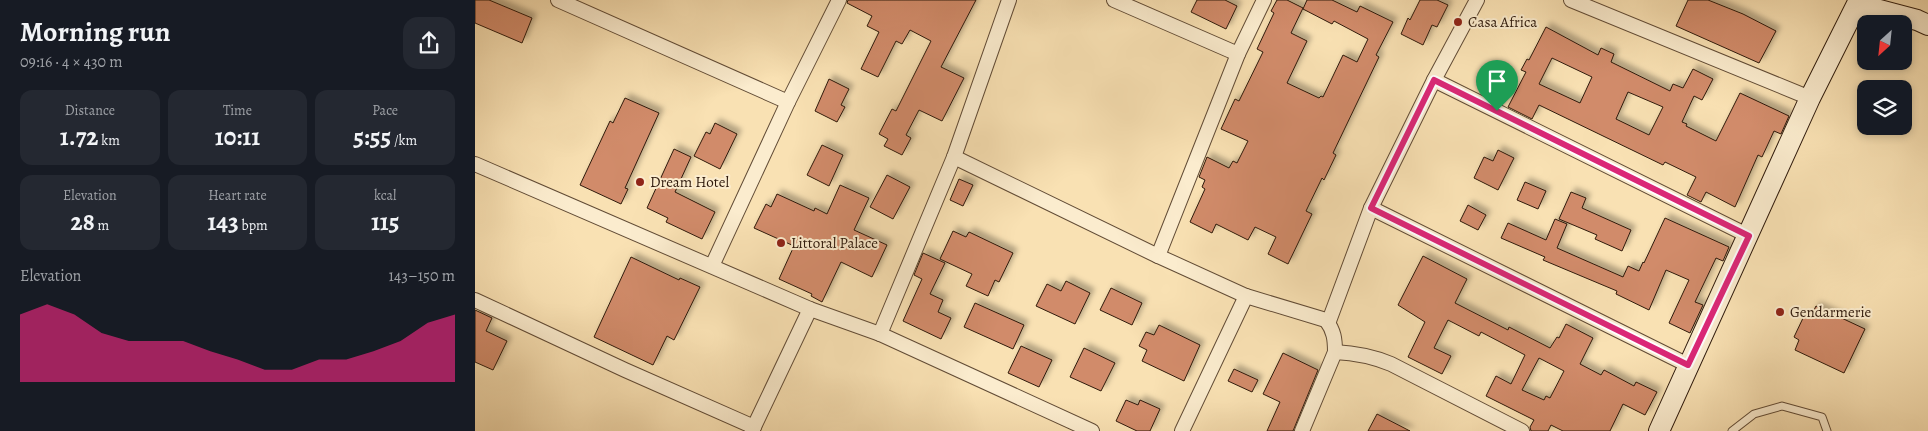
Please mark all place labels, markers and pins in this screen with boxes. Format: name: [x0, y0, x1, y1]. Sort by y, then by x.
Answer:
place label: Casa Africa: [1468, 12, 1537, 32]
marker: Casa Africa: [1452, 16, 1464, 28]
pin: [1476, 60, 1518, 111]
place label: Dream Hotel: [650, 172, 729, 192]
marker: Dream Hotel: [634, 176, 646, 188]
place label: Littoral Palace: [791, 233, 878, 253]
marker: Littoral Palace: [775, 237, 787, 249]
place label: Gendarmerie: [1790, 302, 1872, 322]
marker: Gendarmerie: [1774, 306, 1786, 318]

